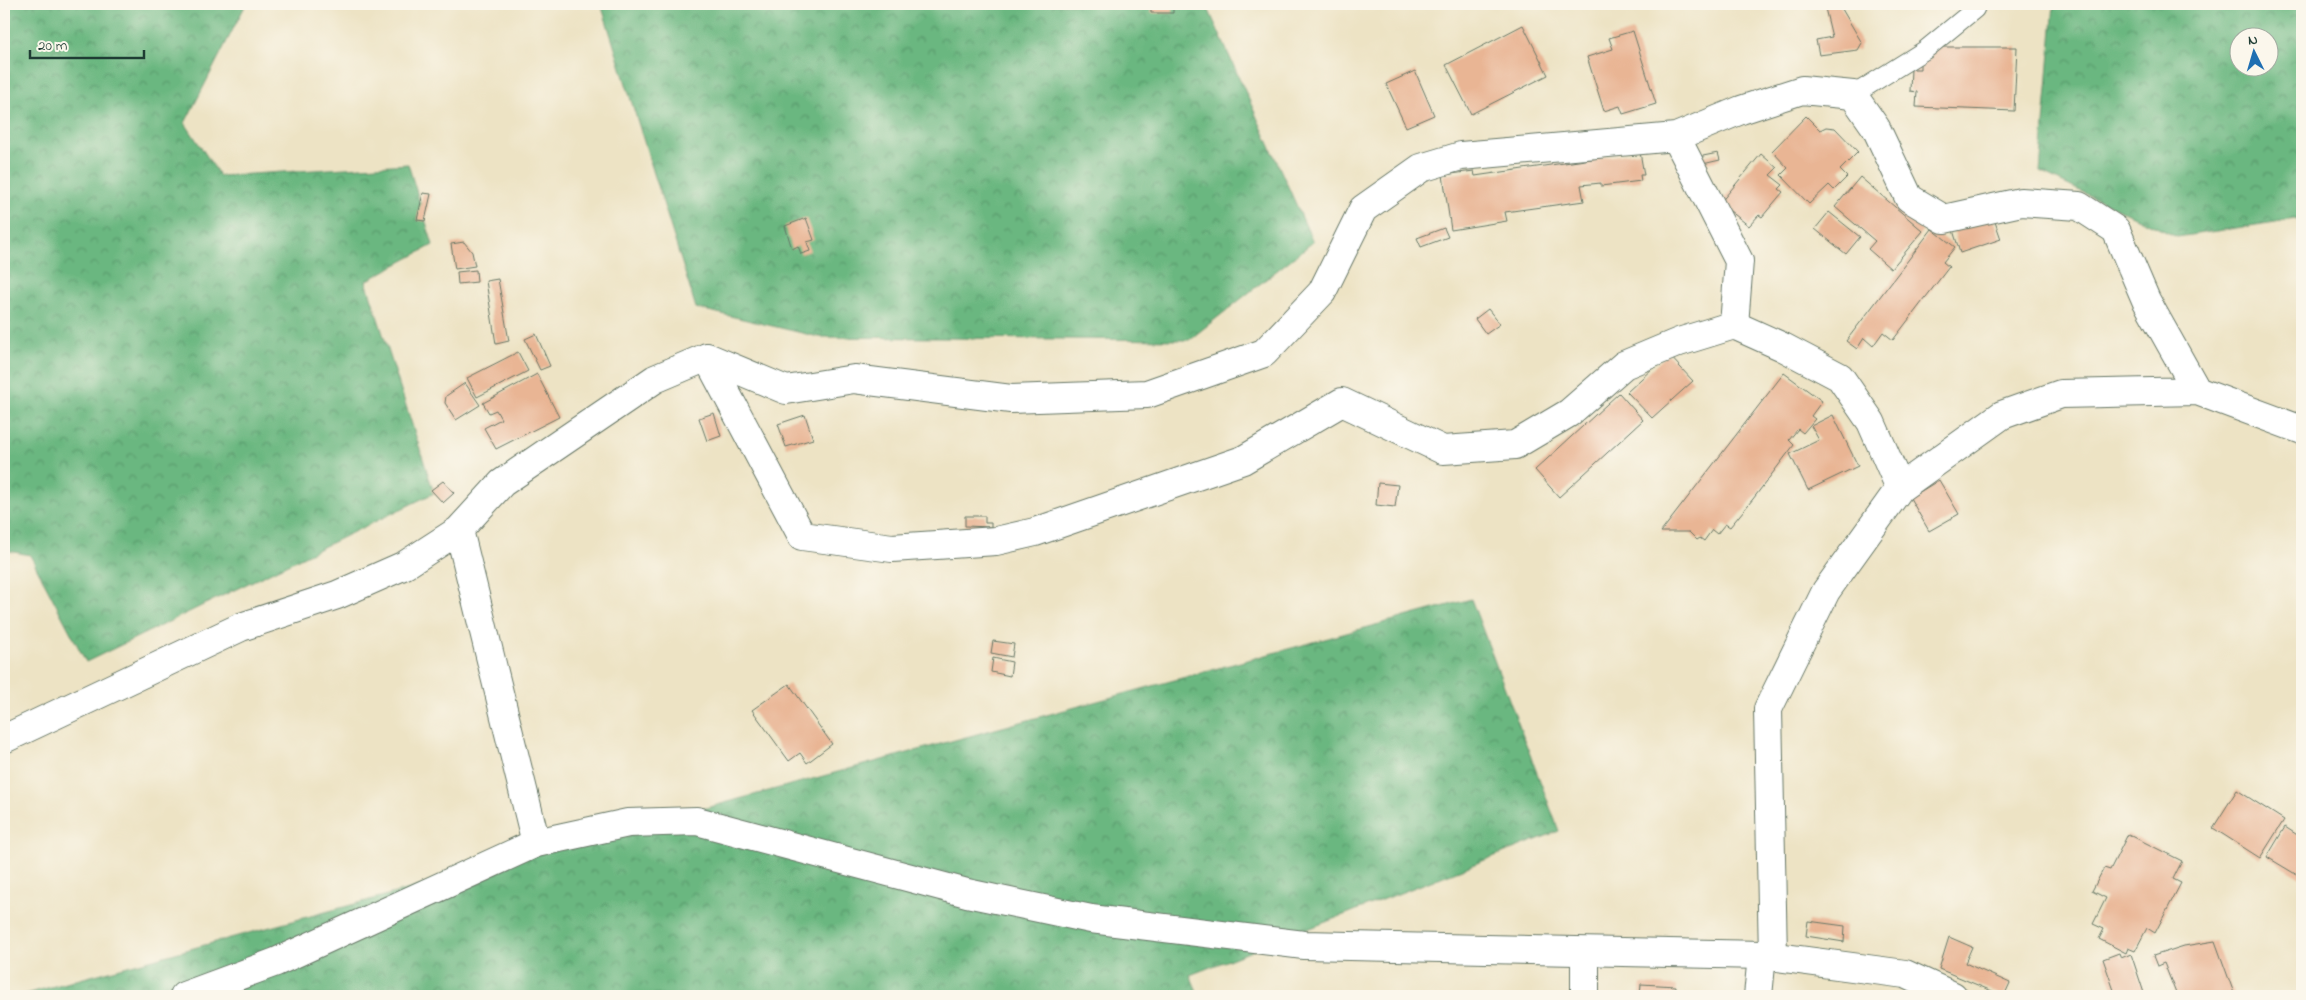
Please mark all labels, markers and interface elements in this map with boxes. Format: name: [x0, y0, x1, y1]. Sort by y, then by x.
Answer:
scale bar: [30, 28, 144, 60]
north arrow: [2228, 28, 2278, 78]
text: N: [2247, 30, 2259, 51]
text: 20 m: [38, 35, 68, 57]

